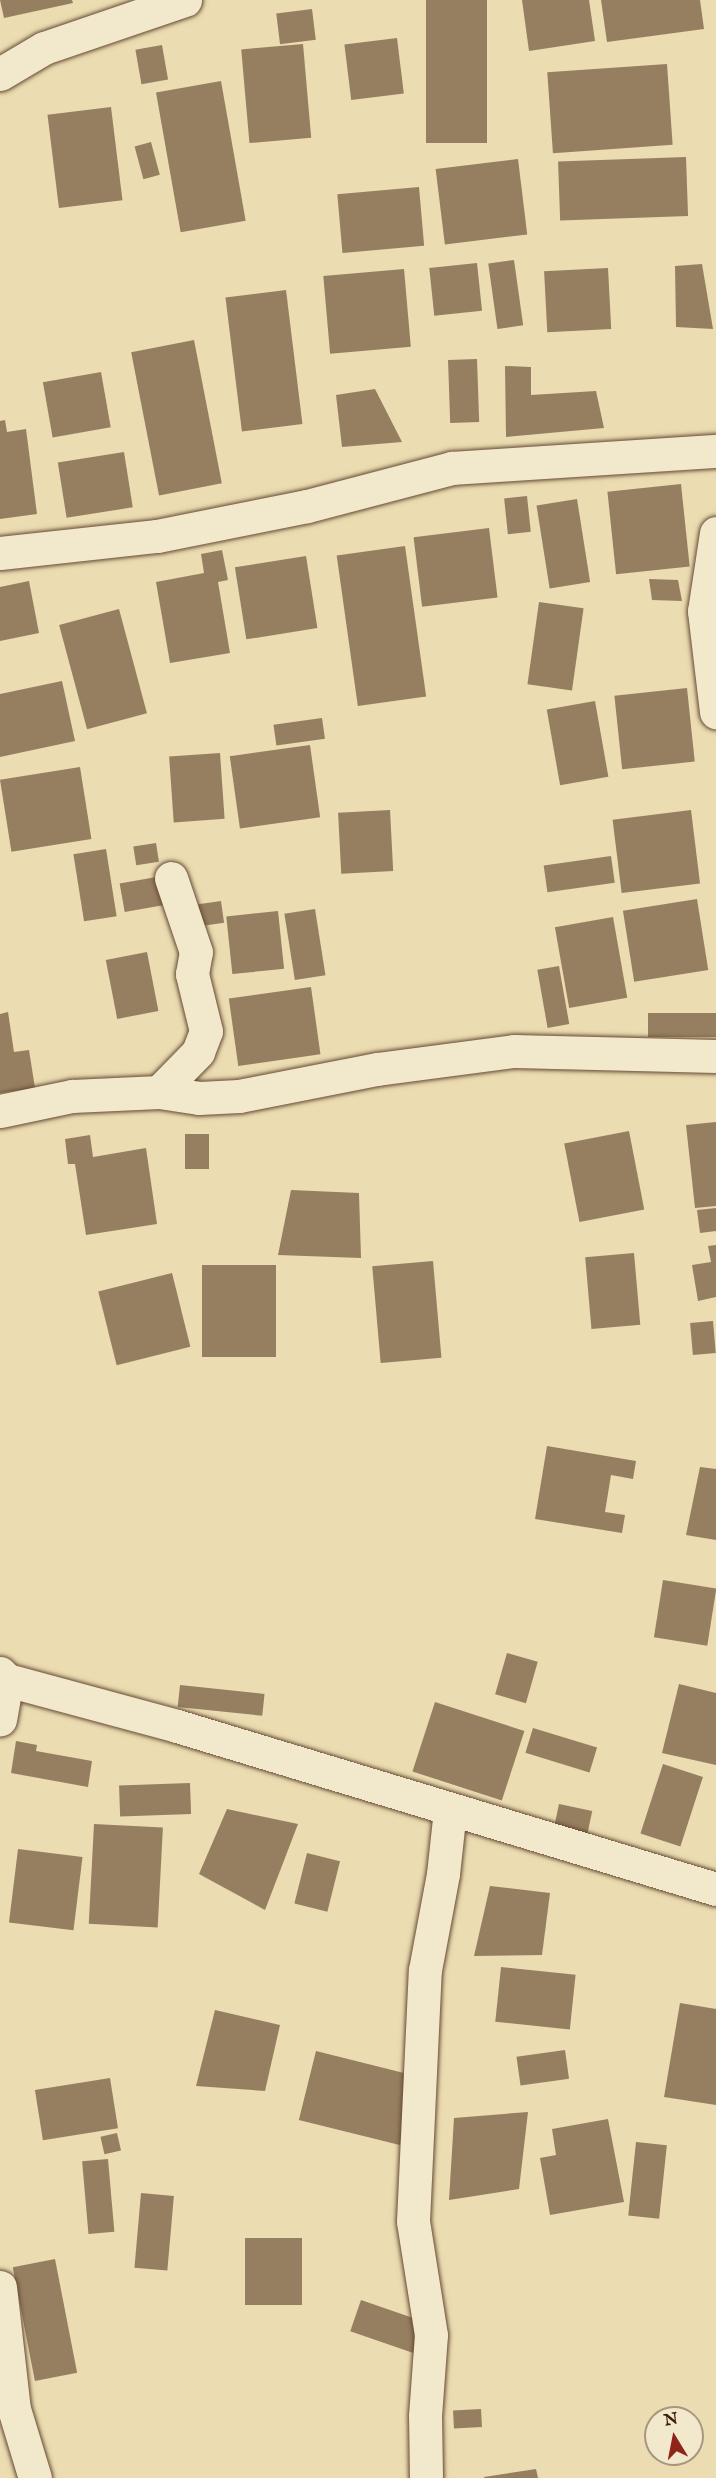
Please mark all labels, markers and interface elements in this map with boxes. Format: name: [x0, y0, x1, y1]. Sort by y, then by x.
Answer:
north arrow: [644, 2406, 704, 2466]
text: N: [663, 2409, 680, 2431]

